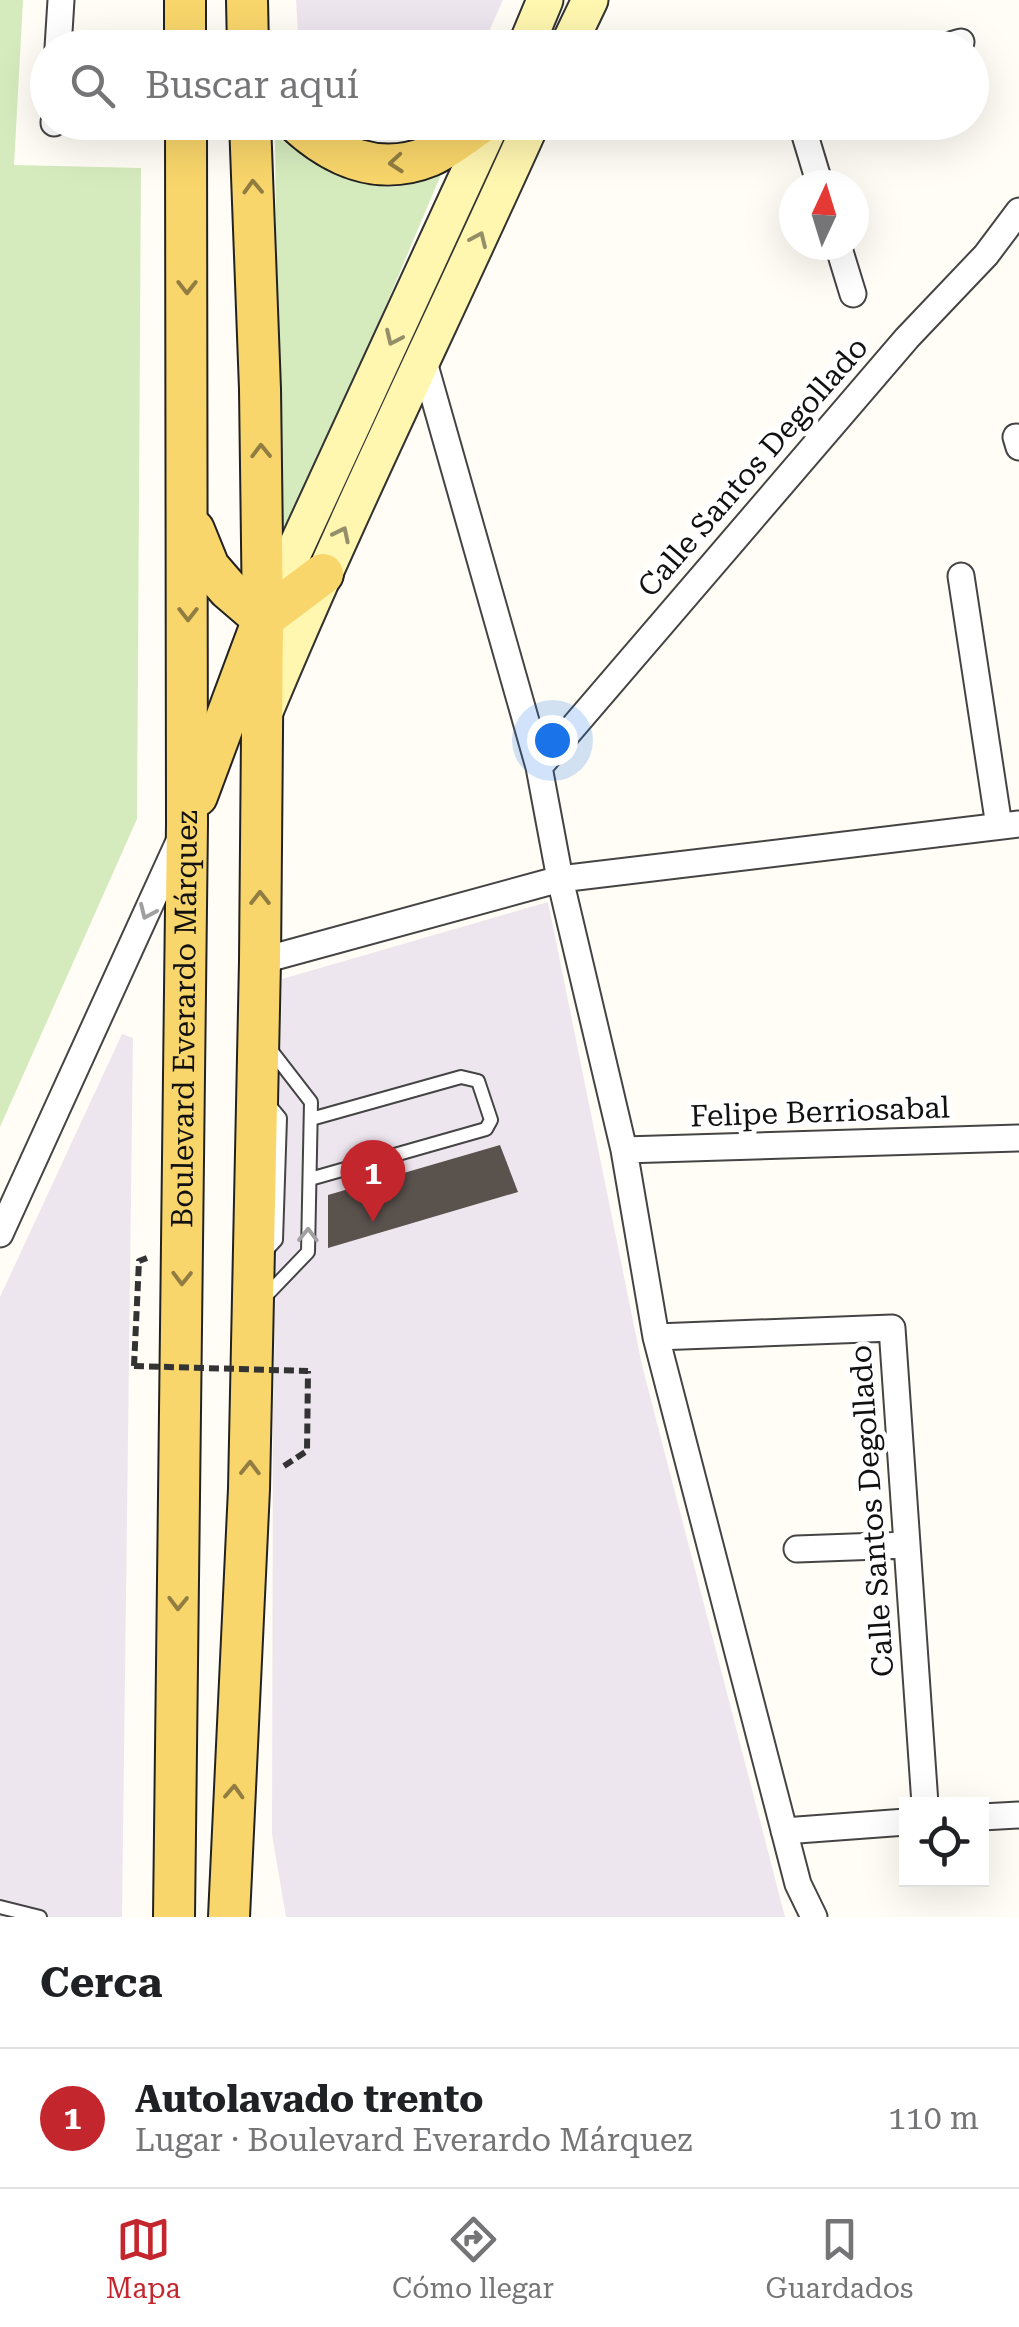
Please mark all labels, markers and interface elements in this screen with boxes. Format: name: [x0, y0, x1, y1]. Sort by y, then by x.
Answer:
search box: [30, 30, 989, 140]
icon: search: [65, 58, 120, 113]
text: Buscar aquí: [145, 63, 359, 107]
one-way arrow: [388, 151, 404, 173]
north arrow: [779, 170, 869, 260]
one-way arrow: [242, 178, 263, 194]
one-way arrow: [467, 231, 487, 249]
one-way arrow: [176, 280, 198, 295]
one-way arrow: [385, 328, 405, 346]
street label: Calle Santos Degollado: [630, 330, 875, 604]
one-way arrow: [250, 443, 272, 458]
one-way arrow: [329, 526, 349, 544]
one-way arrow: [177, 608, 199, 623]
your location: [527, 715, 578, 766]
street label: Boulevard Everardo Márquez: [164, 810, 204, 1228]
one-way arrow: [249, 889, 271, 904]
one-way arrow: [139, 902, 159, 920]
street label: Felipe Berriosabal: [690, 1089, 950, 1134]
pin: 1: [340, 1140, 406, 1222]
one-way arrow: [298, 1227, 319, 1242]
one-way arrow: [171, 1272, 193, 1287]
street label: Calle Santos Degollado: [842, 1344, 901, 1678]
one-way arrow: [239, 1459, 260, 1475]
one-way arrow: [167, 1596, 189, 1612]
one-way arrow: [223, 1784, 244, 1800]
map controls: [899, 1797, 989, 1887]
button: locate: [899, 1797, 989, 1887]
text: Cerca: [40, 1958, 162, 2007]
text: Autolavado trento: [135, 2077, 484, 2121]
text: 1: [64, 2099, 81, 2137]
text: 110 m: [888, 2099, 979, 2137]
text: Lugar · Boulevard Everardo Márquez: [135, 2121, 692, 2159]
tab: Mapa: [106, 2212, 181, 2305]
tab: Cómo llegar: [392, 2212, 554, 2305]
tab: Guardados: [766, 2212, 913, 2305]

